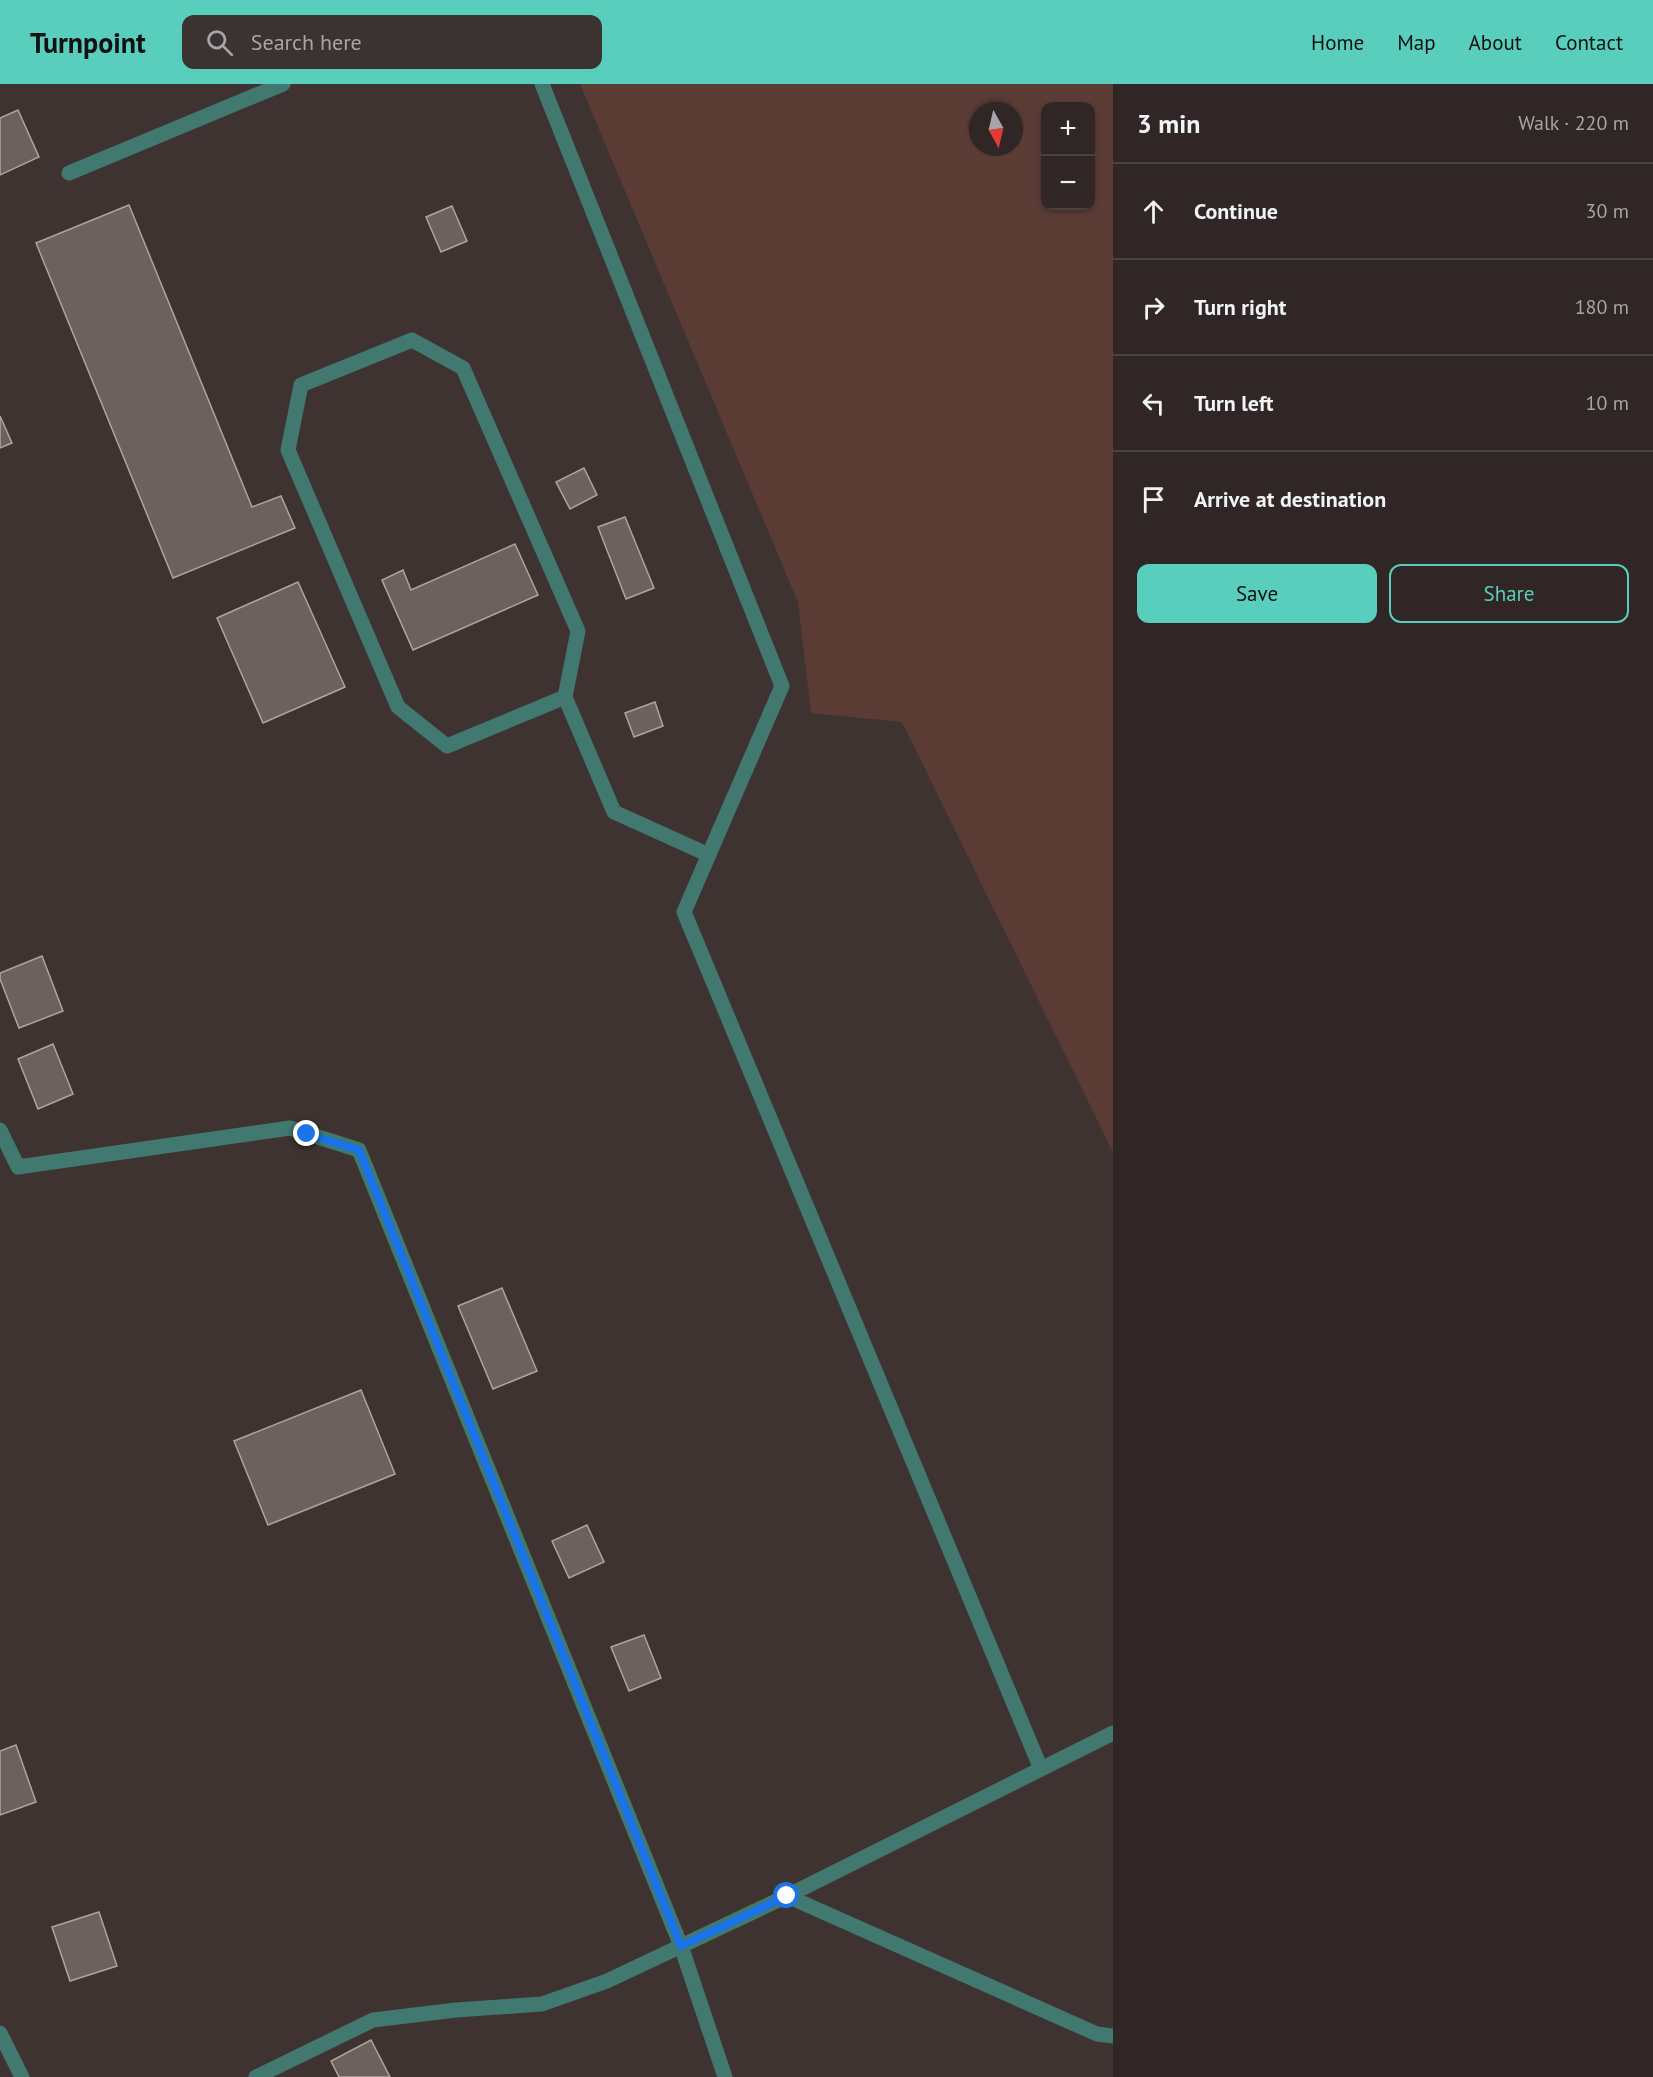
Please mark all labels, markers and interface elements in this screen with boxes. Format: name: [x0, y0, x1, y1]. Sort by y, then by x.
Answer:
search box: [182, 15, 602, 69]
text: Turnpoint: [30, 24, 146, 61]
icon: search: [203, 26, 236, 59]
text: Search here: [251, 28, 362, 56]
text: Home: [1311, 29, 1364, 56]
text: Map: [1397, 29, 1436, 56]
text: About: [1469, 29, 1522, 56]
text: Contact: [1555, 29, 1623, 56]
north arrow: [969, 102, 1023, 156]
map controls: [1041, 102, 1095, 210]
button: +: [1041, 102, 1095, 156]
text: 3 min: [1137, 107, 1200, 140]
text: Walk · 220 m: [1518, 110, 1629, 136]
button: −: [1041, 156, 1095, 210]
icon: ahead: [1137, 195, 1170, 228]
text: Continue: [1194, 197, 1278, 225]
text: 30 m: [1586, 198, 1629, 224]
icon: right: [1137, 291, 1170, 324]
text: Turn right: [1194, 293, 1286, 321]
text: 180 m: [1575, 294, 1629, 320]
icon: left: [1137, 387, 1170, 420]
text: Turn left: [1194, 389, 1274, 417]
text: 10 m: [1586, 390, 1629, 416]
icon: arrive: [1137, 483, 1170, 516]
text: Arrive at destination: [1194, 485, 1386, 513]
button: Save: [1137, 564, 1377, 623]
button: Share: [1389, 564, 1629, 623]
route end: [293, 1120, 319, 1146]
route start: [773, 1882, 799, 1908]

